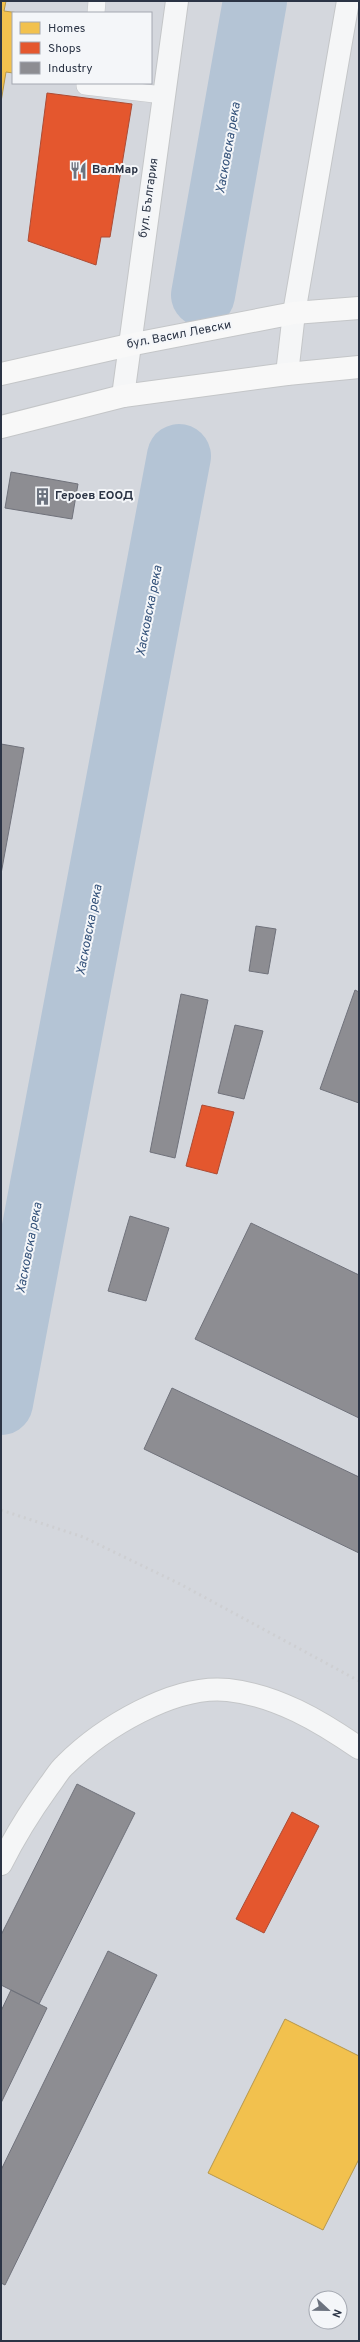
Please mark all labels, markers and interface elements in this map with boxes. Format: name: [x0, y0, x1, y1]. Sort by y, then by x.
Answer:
legend: [12, 12, 152, 84]
text: Homes: [48, 21, 85, 37]
text: Shops: [48, 41, 81, 57]
text: Industry: [48, 61, 93, 77]
water label: Хасковска река: [213, 101, 245, 195]
street label: бул. България: [135, 157, 163, 239]
restaurant icon: ВалМар: [69, 160, 89, 180]
place label: ВалМар: [92, 162, 138, 178]
street label: бул. Васил Левски: [125, 317, 233, 353]
building icon: Героев ЕООД: [32, 486, 52, 506]
place label: Героев ЕООД: [55, 488, 133, 504]
water label: Хасковска река: [133, 564, 167, 658]
water label: Хасковска река: [73, 883, 107, 977]
water label: Хасковска река: [13, 1201, 47, 1295]
north arrow: [308, 2290, 348, 2330]
text: N: [328, 2307, 344, 2320]

